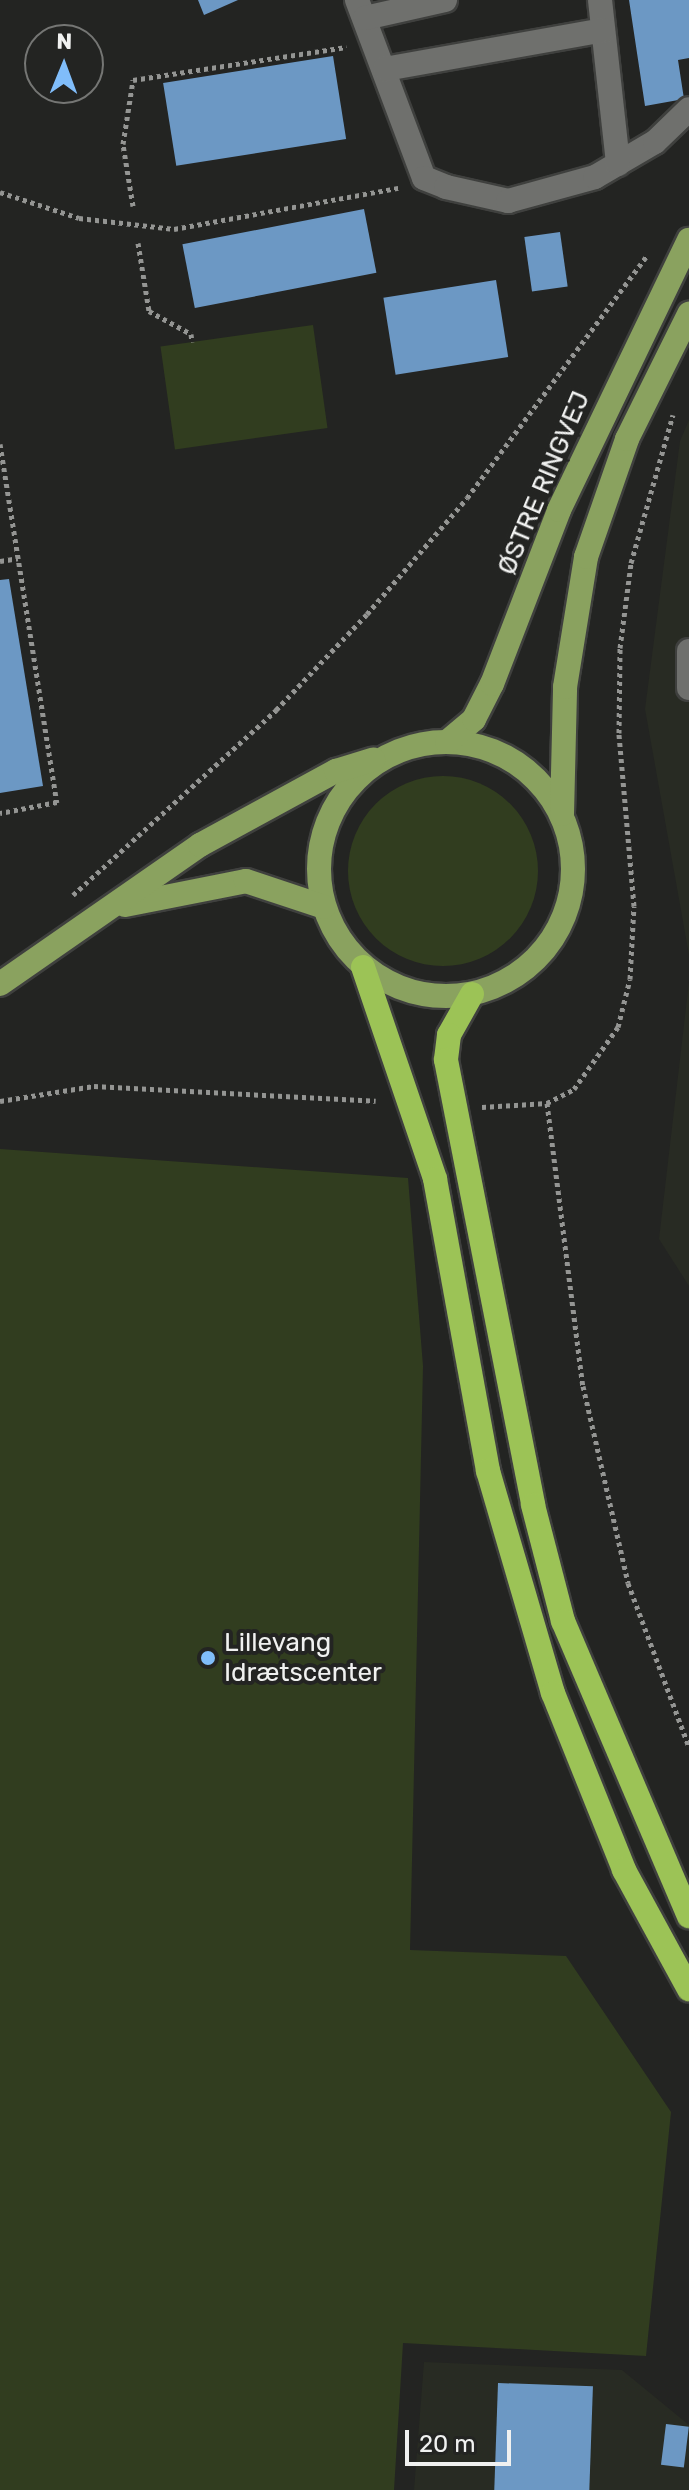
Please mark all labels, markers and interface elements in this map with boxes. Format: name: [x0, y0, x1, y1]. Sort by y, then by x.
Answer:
north arrow: [24, 24, 104, 104]
text: N: [56, 28, 73, 55]
street label: ØSTRE RINGVEJ: [491, 387, 597, 579]
place label: Lillevang Idrætscenter: [224, 1627, 382, 1688]
marker: Lillevang Idrætscenter: [199, 1649, 217, 1667]
scale bar: [409, 2414, 515, 2464]
text: 20 m: [419, 2430, 476, 2458]

